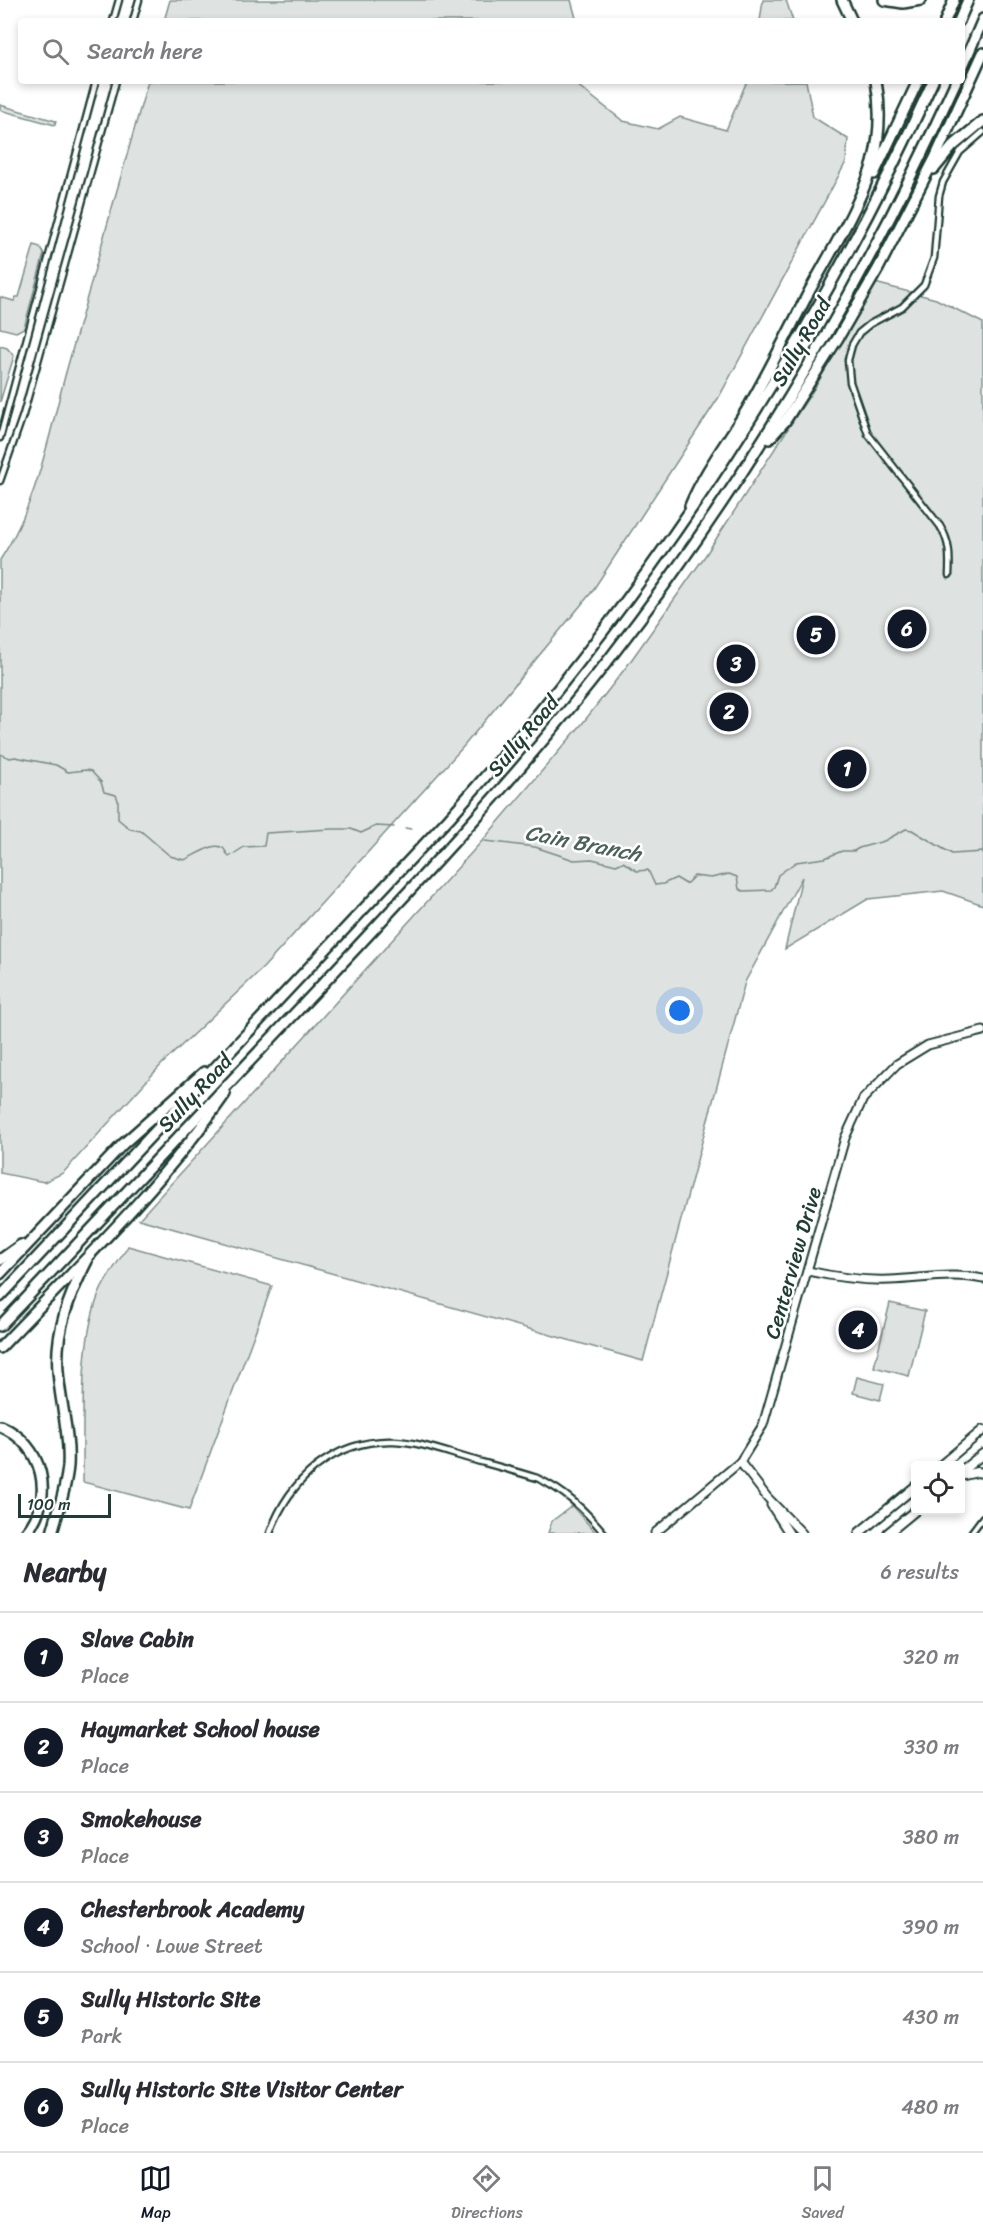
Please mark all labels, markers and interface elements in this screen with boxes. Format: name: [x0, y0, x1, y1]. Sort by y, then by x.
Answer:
search box: [18, 18, 965, 84]
text: Search here: [87, 32, 203, 71]
icon: search: [39, 35, 72, 68]
street label: Sully Road: [760, 289, 843, 394]
pin: 6: [888, 606, 926, 652]
pin: 5: [796, 612, 836, 658]
pin: 3: [716, 642, 756, 686]
street label: Sully Road: [477, 685, 570, 786]
pin: 2: [710, 690, 748, 734]
pin: 1: [828, 746, 866, 792]
water label: Cain Branch: [522, 813, 647, 874]
your location: [665, 996, 694, 1025]
street label: Sully Road: [148, 1043, 244, 1142]
street label: Centerview Drive: [753, 1182, 833, 1344]
pin: 4: [838, 1308, 878, 1352]
map controls: [911, 1461, 965, 1515]
button: locate: [911, 1461, 965, 1515]
text: 100 m: [27, 1490, 71, 1519]
scale bar: [18, 1491, 111, 1518]
text: Nearby: [24, 1549, 106, 1595]
text: 6 results: [880, 1555, 959, 1590]
text: Slave Cabin: [81, 1620, 194, 1659]
text: 1: [39, 1640, 48, 1675]
text: 320 m: [903, 1640, 959, 1675]
text: Place: [81, 1659, 129, 1694]
text: Haymarket School house: [81, 1710, 320, 1749]
text: 2: [38, 1730, 49, 1765]
text: 330 m: [904, 1730, 959, 1765]
text: Place: [81, 1749, 129, 1784]
text: Smokehouse: [81, 1800, 202, 1839]
text: 3: [38, 1820, 49, 1855]
text: 380 m: [903, 1820, 959, 1855]
text: Place: [81, 1839, 129, 1874]
text: Chesterbrook Academy: [81, 1890, 304, 1929]
text: 4: [37, 1910, 50, 1945]
text: 390 m: [903, 1910, 959, 1945]
text: School · Lowe Street: [81, 1929, 263, 1964]
text: Sully Historic Site: [81, 1980, 260, 2019]
text: 5: [37, 2000, 50, 2035]
text: 430 m: [902, 2000, 959, 2035]
text: Park: [81, 2019, 122, 2054]
text: Sully Historic Site Visitor Center: [81, 2070, 402, 2109]
text: 6: [38, 2090, 49, 2125]
text: 480 m: [901, 2090, 959, 2125]
text: Place: [81, 2109, 129, 2144]
tab: Map: [139, 2162, 172, 2227]
tab: Directions: [451, 2162, 523, 2227]
tab: Saved: [801, 2162, 844, 2227]

